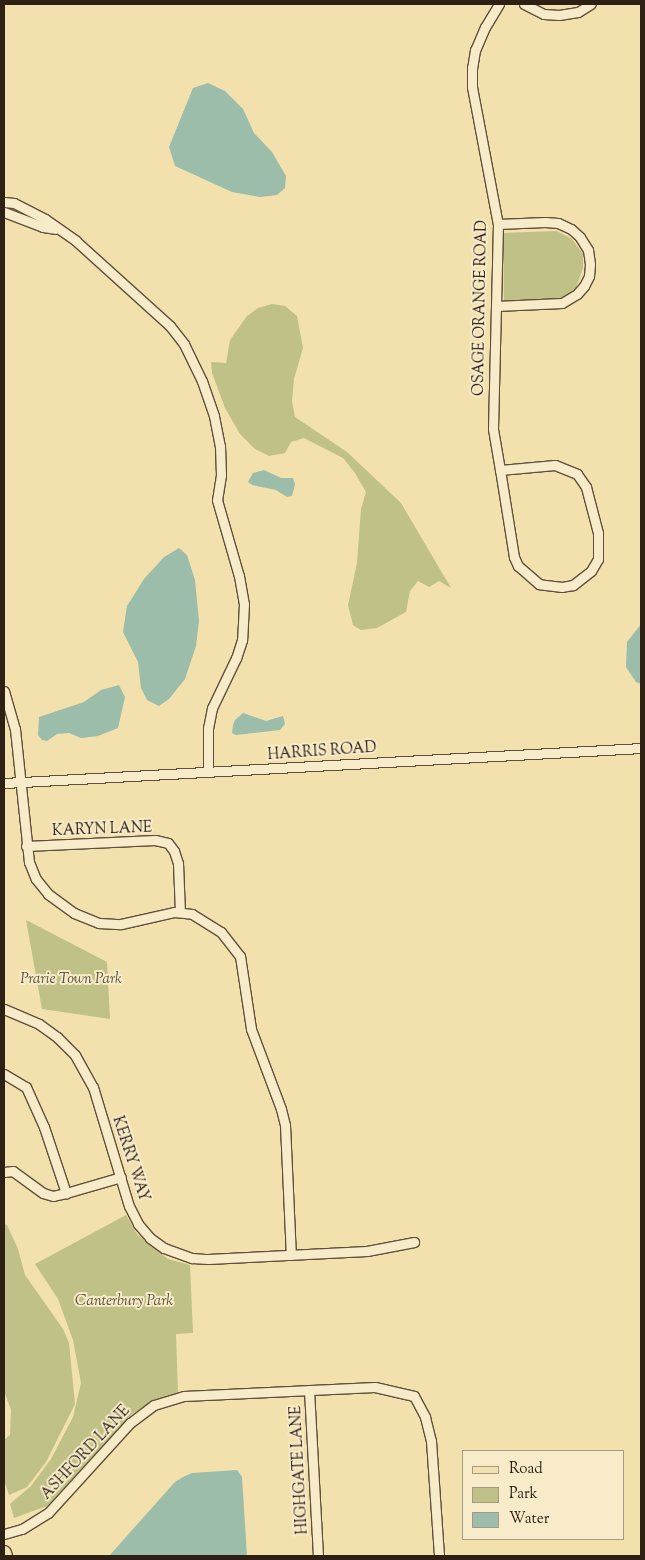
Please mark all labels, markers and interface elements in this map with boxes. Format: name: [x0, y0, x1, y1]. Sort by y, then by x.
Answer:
street label: OSAGE ORANGE ROAD: [470, 220, 492, 396]
street label: HARRIS ROAD: [267, 739, 377, 765]
street label: KARYN LANE: [52, 819, 152, 841]
park label: Prarie Town Park: [20, 971, 122, 989]
street label: KERRY WAY: [108, 1114, 152, 1204]
park label: Canterbury Park: [75, 1293, 173, 1311]
street label: ASHFORD LANE: [38, 1402, 134, 1504]
street label: HIGHGATE LANE: [288, 1405, 312, 1535]
legend: [462, 1450, 625, 1540]
text: Road: [509, 1459, 543, 1480]
text: Park: [509, 1484, 538, 1505]
text: Water: [509, 1509, 549, 1530]

